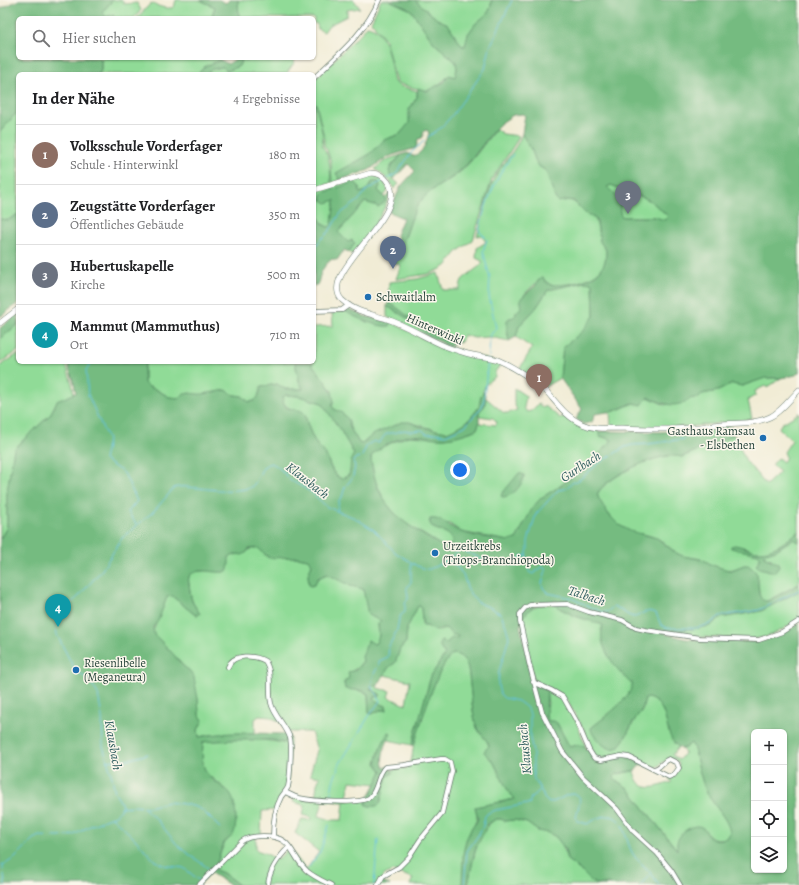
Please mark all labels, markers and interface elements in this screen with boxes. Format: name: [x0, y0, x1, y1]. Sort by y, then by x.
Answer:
search box: [16, 16, 316, 60]
icon: search: [30, 27, 52, 49]
text: Hier suchen: [62, 28, 136, 48]
text: In der Nähe: [32, 87, 115, 110]
text: 4 Ergebnisse: [233, 90, 300, 107]
text: Volksschule Vorderfager: [70, 136, 222, 156]
text: 1: [43, 146, 47, 163]
text: 180 m: [269, 146, 300, 163]
text: Schule · Hinterwinkl: [70, 156, 178, 173]
pin: 3: [615, 181, 641, 214]
text: Zeugstätte Vorderfager: [70, 196, 215, 216]
text: 2: [42, 206, 48, 223]
text: 350 m: [269, 206, 300, 223]
text: Öffentliches Gebäude: [70, 216, 184, 233]
pin: 2: [380, 236, 406, 269]
text: Hubertuskapelle: [70, 256, 174, 276]
text: 3: [42, 266, 48, 283]
text: 500 m: [267, 266, 300, 283]
text: Kirche: [70, 276, 105, 293]
place label: Schwaitlalm: [376, 289, 436, 305]
marker: Schwaitlalm: [363, 292, 373, 302]
street label: Hinterwinkl: [404, 309, 466, 349]
text: Mammut (Mammuthus): [70, 316, 220, 336]
text: 4: [42, 326, 48, 343]
text: 710 m: [270, 326, 300, 343]
text: Ort: [70, 336, 88, 353]
pin: 1: [526, 364, 552, 397]
place label: Gasthaus Ramsau - Elsbethen: [667, 423, 756, 453]
marker: Gasthaus Ramsau - Elsbethen: [758, 433, 768, 443]
water label: Gurlbach: [557, 447, 604, 486]
water label: Klausbach: [283, 458, 333, 503]
your location: [450, 460, 470, 480]
place label: Urzeitkrebs (Triops-Branchiopoda): [443, 538, 554, 568]
marker: Urzeitkrebs (Triops-Branchiopoda): [430, 548, 440, 558]
water label: Talbach: [566, 582, 608, 609]
pin: 4: [45, 594, 71, 627]
place label: Riesenlibelle (Meganeura): [84, 655, 146, 685]
marker: Riesenlibelle (Meganeura): [71, 665, 81, 675]
water label: Klausbach: [101, 719, 126, 771]
water label: Klausbach: [514, 723, 535, 775]
map controls: [751, 729, 787, 873]
button: +: [751, 729, 787, 765]
button: −: [751, 765, 787, 801]
button: locate: [751, 801, 787, 837]
button: layers: [751, 837, 787, 873]

